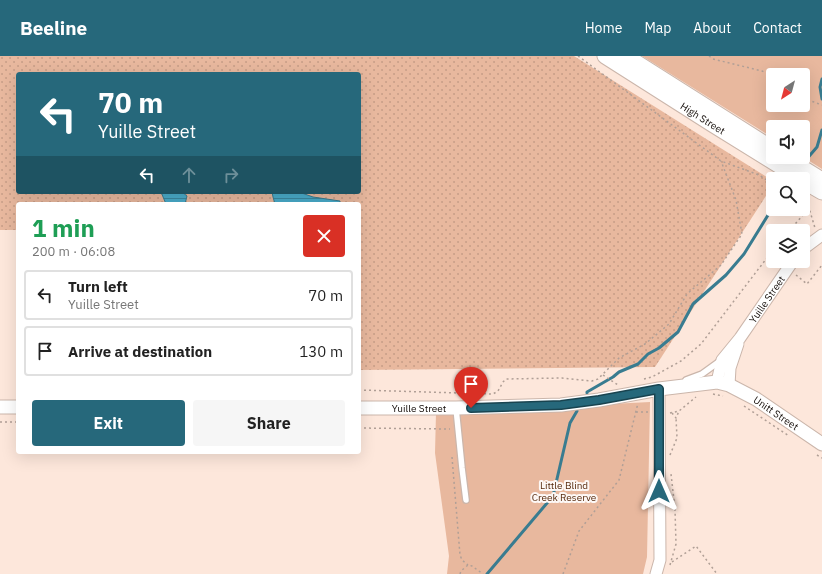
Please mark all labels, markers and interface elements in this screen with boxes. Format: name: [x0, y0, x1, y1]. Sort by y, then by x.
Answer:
text: Beeline: [20, 16, 87, 40]
text: Home: [585, 19, 622, 37]
text: Map: [644, 19, 671, 37]
text: About: [693, 19, 731, 37]
text: Contact: [753, 19, 802, 37]
north arrow: [766, 68, 810, 112]
map controls: [766, 68, 810, 268]
text: 70 m: [98, 84, 163, 121]
icon: left: [32, 88, 84, 140]
street label: High Street: [678, 100, 728, 138]
text: Yuille Street: [98, 120, 196, 143]
button: sound: [766, 120, 810, 164]
icon: left: [136, 164, 158, 186]
icon: ahead: [178, 164, 200, 186]
icon: right: [220, 164, 242, 186]
button: search: [766, 172, 810, 216]
text: 1 min: [32, 212, 95, 244]
button: close: [303, 215, 345, 257]
button: layers: [766, 224, 810, 268]
text: 200 m · 06:08: [32, 243, 115, 260]
street label: Yuille Street: [746, 273, 788, 326]
text: Turn left: [68, 277, 128, 296]
icon: left: [34, 284, 56, 306]
text: 70 m: [308, 286, 343, 305]
text: Yuille Street: [68, 296, 139, 313]
icon: arrive: [34, 340, 56, 362]
text: Arrive at destination: [68, 342, 212, 361]
text: 130 m: [299, 342, 343, 361]
pin: [454, 367, 488, 408]
icon: arrive: [460, 373, 482, 395]
street label: Unitt Street: [751, 393, 801, 433]
button: Exit: [32, 400, 185, 446]
button: Share: [193, 400, 345, 446]
street label: Yuille Street: [392, 402, 447, 415]
position arrow: [638, 470, 680, 512]
park label: Little Blind Creek Reserve: [532, 479, 597, 504]

